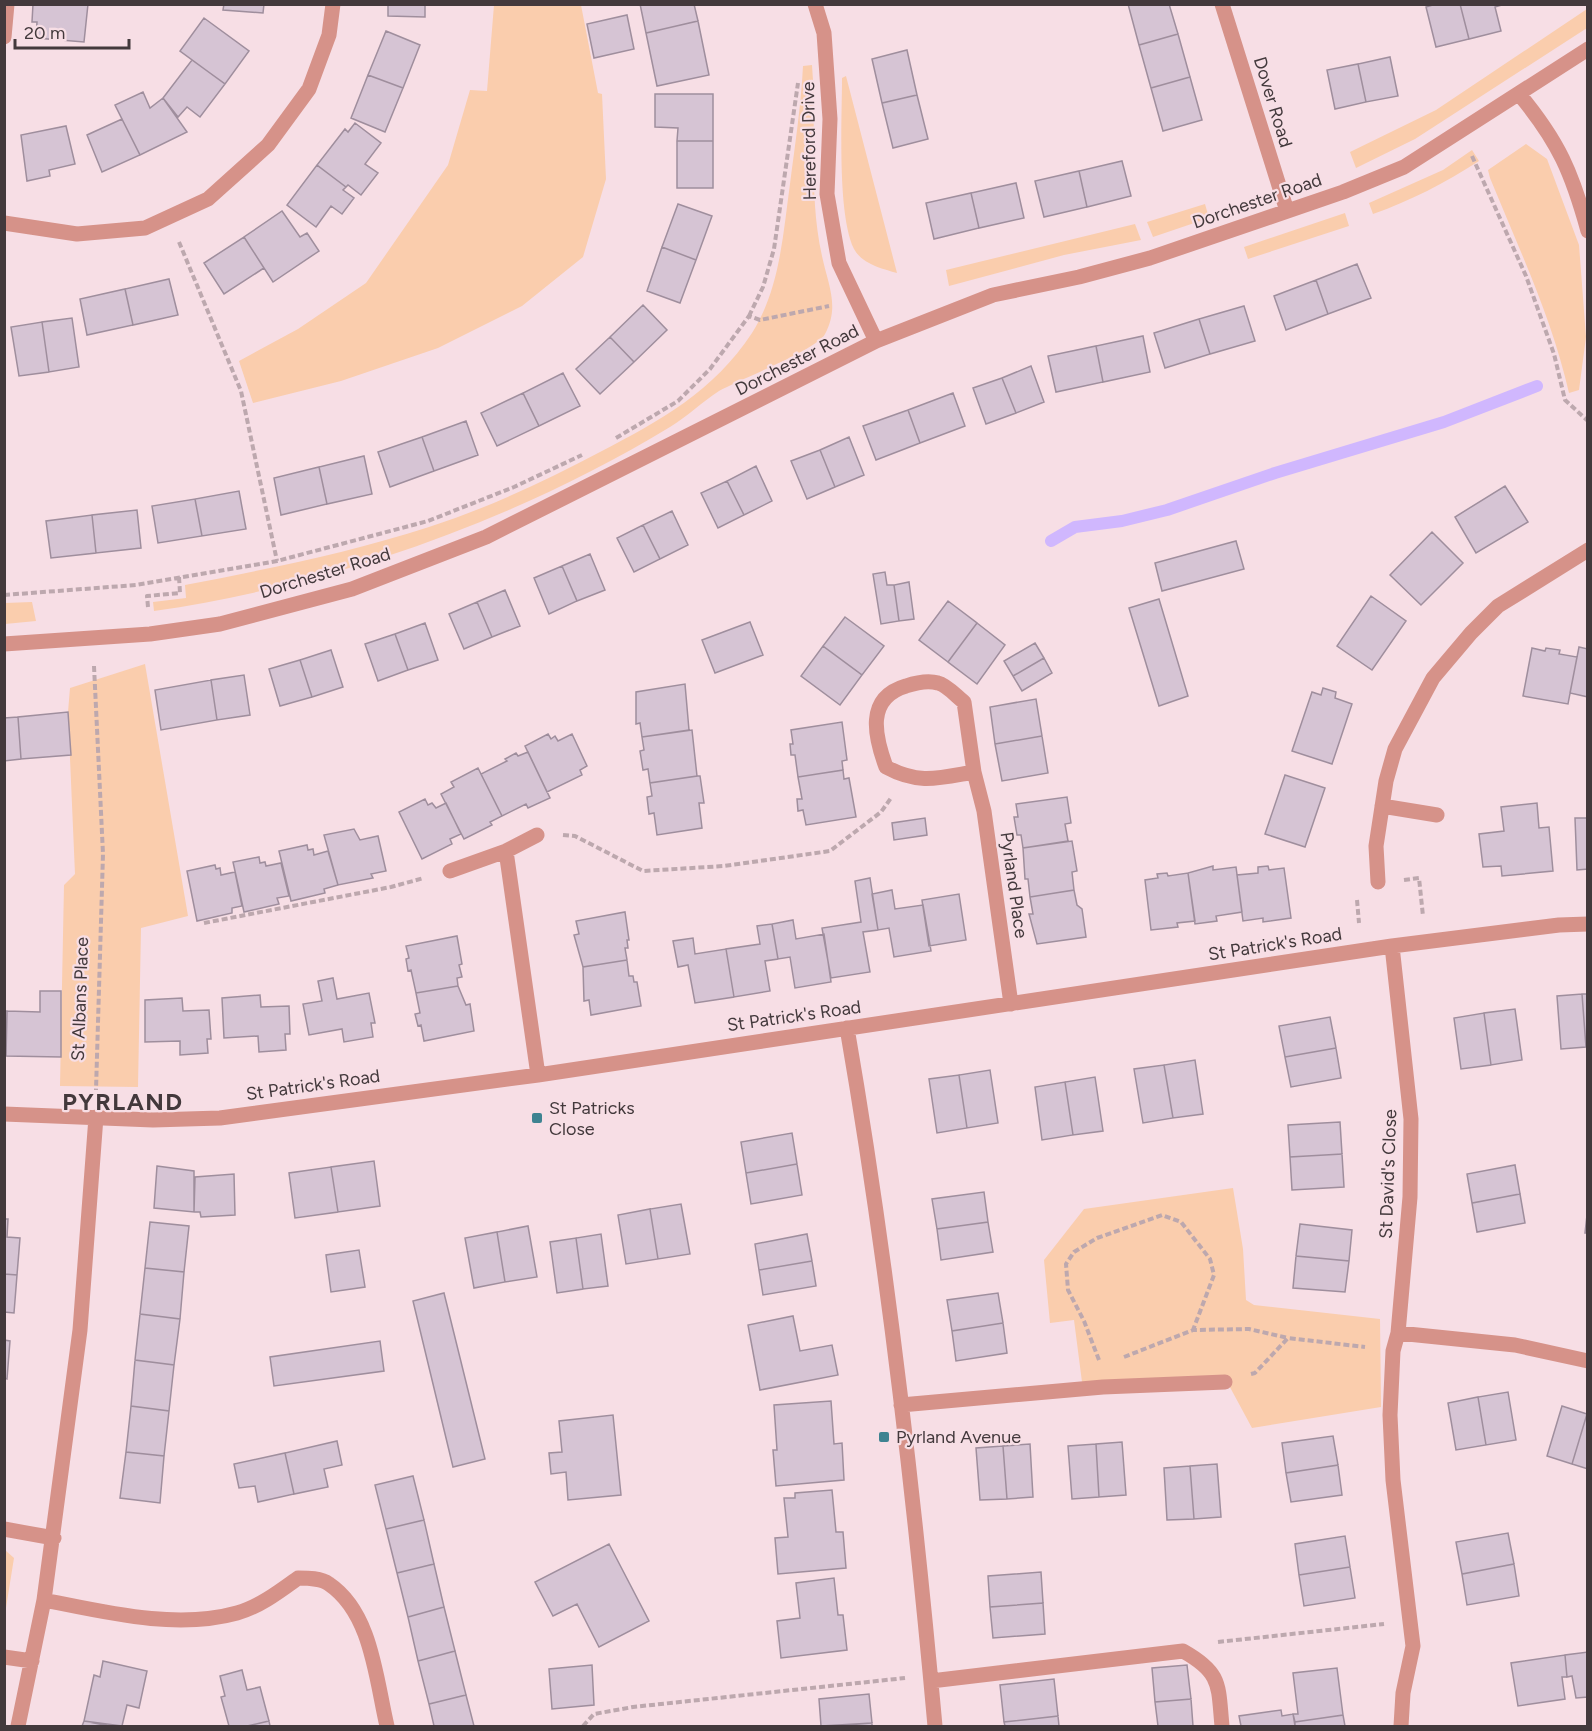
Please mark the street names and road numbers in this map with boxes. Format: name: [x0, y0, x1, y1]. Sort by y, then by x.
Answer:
street label: Dover Road: [1249, 54, 1297, 150]
street label: Hereford Drive: [797, 81, 821, 201]
street label: Dorchester Road: [1189, 169, 1325, 233]
street label: Dorchester Road: [732, 319, 862, 401]
street label: Dorchester Road: [257, 543, 393, 603]
street label: Pyrland Place: [996, 830, 1032, 940]
street label: St Patrick's Road: [1207, 923, 1343, 965]
street label: St Albans Place: [67, 936, 93, 1061]
street label: St Patrick's Road: [726, 996, 862, 1036]
street label: St Patrick's Road: [245, 1065, 381, 1105]
street label: St David's Close: [1375, 1109, 1401, 1239]

